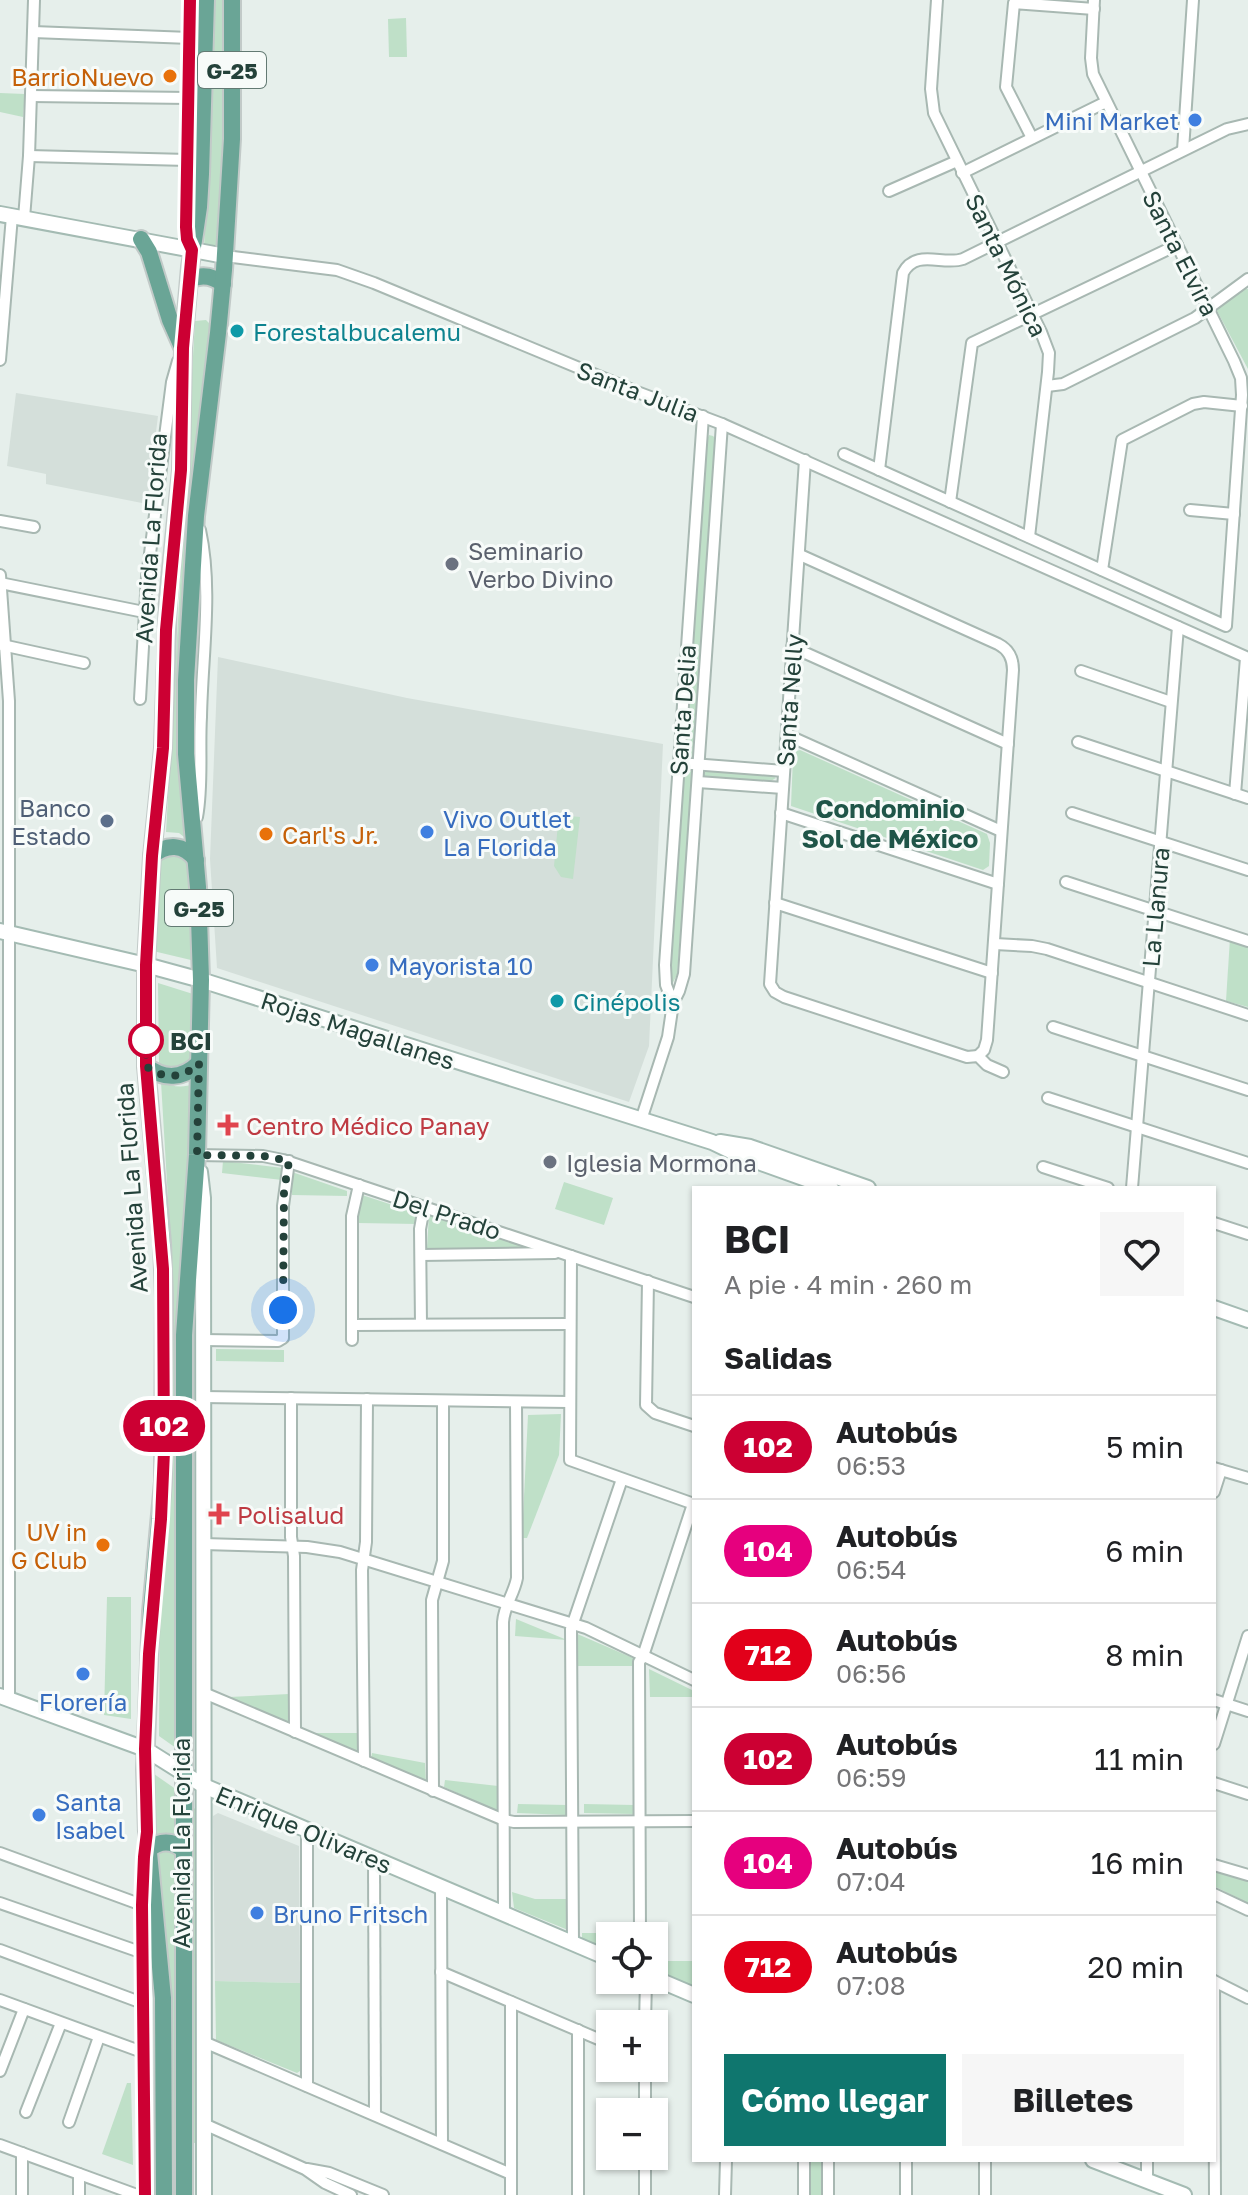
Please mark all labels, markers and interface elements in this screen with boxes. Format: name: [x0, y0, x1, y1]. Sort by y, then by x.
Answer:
road number: G-25: [198, 52, 266, 88]
place label: BarrioNuevo: [11, 62, 154, 91]
marker: BarrioNuevo: [161, 67, 179, 85]
place label: Mini Market: [1045, 106, 1179, 135]
marker: Mini Market: [1186, 111, 1204, 129]
street label: Santa Elvira: [1137, 185, 1225, 321]
street label: Santa Mónica: [960, 189, 1054, 341]
place label: Forestalbucalemu: [253, 317, 461, 346]
marker: Forestalbucalemu: [228, 322, 246, 340]
street label: Santa Julia: [573, 355, 703, 427]
street label: Avenida La Florida: [128, 432, 172, 644]
place label: Seminario Verbo Divino: [468, 536, 613, 593]
marker: Seminario Verbo Divino: [443, 555, 461, 573]
street label: Santa Nelly: [770, 633, 808, 767]
street label: Santa Delia: [663, 644, 701, 776]
place label: Banco Estado: [11, 793, 91, 850]
district label: Condominio Sol de México: [802, 793, 978, 854]
place label: Vivo Outlet La Florida: [443, 804, 572, 861]
marker: Banco Estado: [98, 812, 116, 830]
place label: Carl's Jr.: [282, 820, 379, 849]
marker: Vivo Outlet La Florida: [418, 823, 436, 841]
marker: Carl's Jr.: [257, 825, 275, 843]
street label: La Llanura: [1135, 846, 1175, 968]
road number: G-25: [165, 890, 233, 926]
place label: Mayorista 10: [388, 951, 533, 980]
marker: Mayorista 10: [363, 956, 381, 974]
street label: Rojas Magallanes: [257, 985, 459, 1075]
place label: Cinépolis: [573, 987, 680, 1016]
marker: Cinépolis: [548, 992, 566, 1010]
marker: BCI: [129, 1023, 163, 1057]
place label: BCI: [170, 1026, 212, 1055]
street label: Avenida La Florida: [109, 1082, 153, 1294]
place label: Centro Médico Panay: [246, 1111, 489, 1140]
marker: Centro Médico Panay: [217, 1114, 239, 1136]
place label: Iglesia Mormona: [566, 1148, 757, 1177]
marker: Iglesia Mormona: [541, 1153, 559, 1171]
street label: Del Prado: [389, 1183, 505, 1245]
button: heart: [1100, 1212, 1184, 1296]
text: BCI: [724, 1216, 791, 1261]
text: A pie · 4 min · 260 m: [724, 1269, 972, 1300]
your location: [263, 1290, 303, 1330]
text: Salidas: [724, 1340, 832, 1376]
line badge: 102: [118, 1400, 210, 1452]
text: 102: [139, 1409, 189, 1442]
text: Autobús: [836, 1414, 958, 1450]
text: 5 min: [1106, 1429, 1184, 1465]
text: 102: [743, 1430, 793, 1463]
text: 06:53: [836, 1450, 906, 1481]
place label: Polisalud: [237, 1500, 344, 1529]
marker: Polisalud: [208, 1503, 230, 1525]
place label: UV in G Club: [11, 1517, 87, 1574]
text: Autobús: [836, 1518, 958, 1554]
text: 6 min: [1105, 1533, 1184, 1569]
text: 104: [743, 1534, 793, 1567]
marker: UV in G Club: [94, 1536, 112, 1554]
text: 06:54: [836, 1554, 907, 1585]
text: Autobús: [836, 1622, 958, 1658]
text: 8 min: [1105, 1637, 1184, 1673]
text: 712: [745, 1638, 791, 1671]
text: 06:56: [836, 1658, 906, 1689]
marker: Florería: [74, 1665, 92, 1683]
place label: Florería: [39, 1687, 127, 1716]
text: Autobús: [836, 1726, 958, 1762]
street label: Avenida La Florida: [166, 1738, 195, 1948]
text: 11 min: [1094, 1741, 1184, 1777]
text: 102: [743, 1742, 793, 1775]
text: 06:59: [836, 1762, 906, 1793]
street label: Enrique Olivares: [212, 1779, 396, 1879]
place label: Santa Isabel: [55, 1787, 125, 1844]
marker: Santa Isabel: [30, 1806, 48, 1824]
text: Autobús: [836, 1830, 958, 1866]
text: 16 min: [1091, 1845, 1184, 1881]
text: 104: [743, 1846, 793, 1879]
text: 07:04: [836, 1866, 906, 1897]
place label: Bruno Fritsch: [273, 1899, 428, 1928]
marker: Bruno Fritsch: [248, 1904, 266, 1922]
map controls: [596, 1922, 668, 2170]
button: locate: [596, 1922, 668, 1994]
text: Autobús: [836, 1934, 958, 1970]
text: 20 min: [1087, 1949, 1184, 1985]
text: 712: [745, 1950, 791, 1983]
text: 07:08: [836, 1970, 906, 2001]
button: +: [596, 2010, 668, 2082]
button: Cómo llegar: [724, 2054, 946, 2146]
button: Billetes: [962, 2054, 1184, 2146]
button: −: [596, 2098, 668, 2170]

